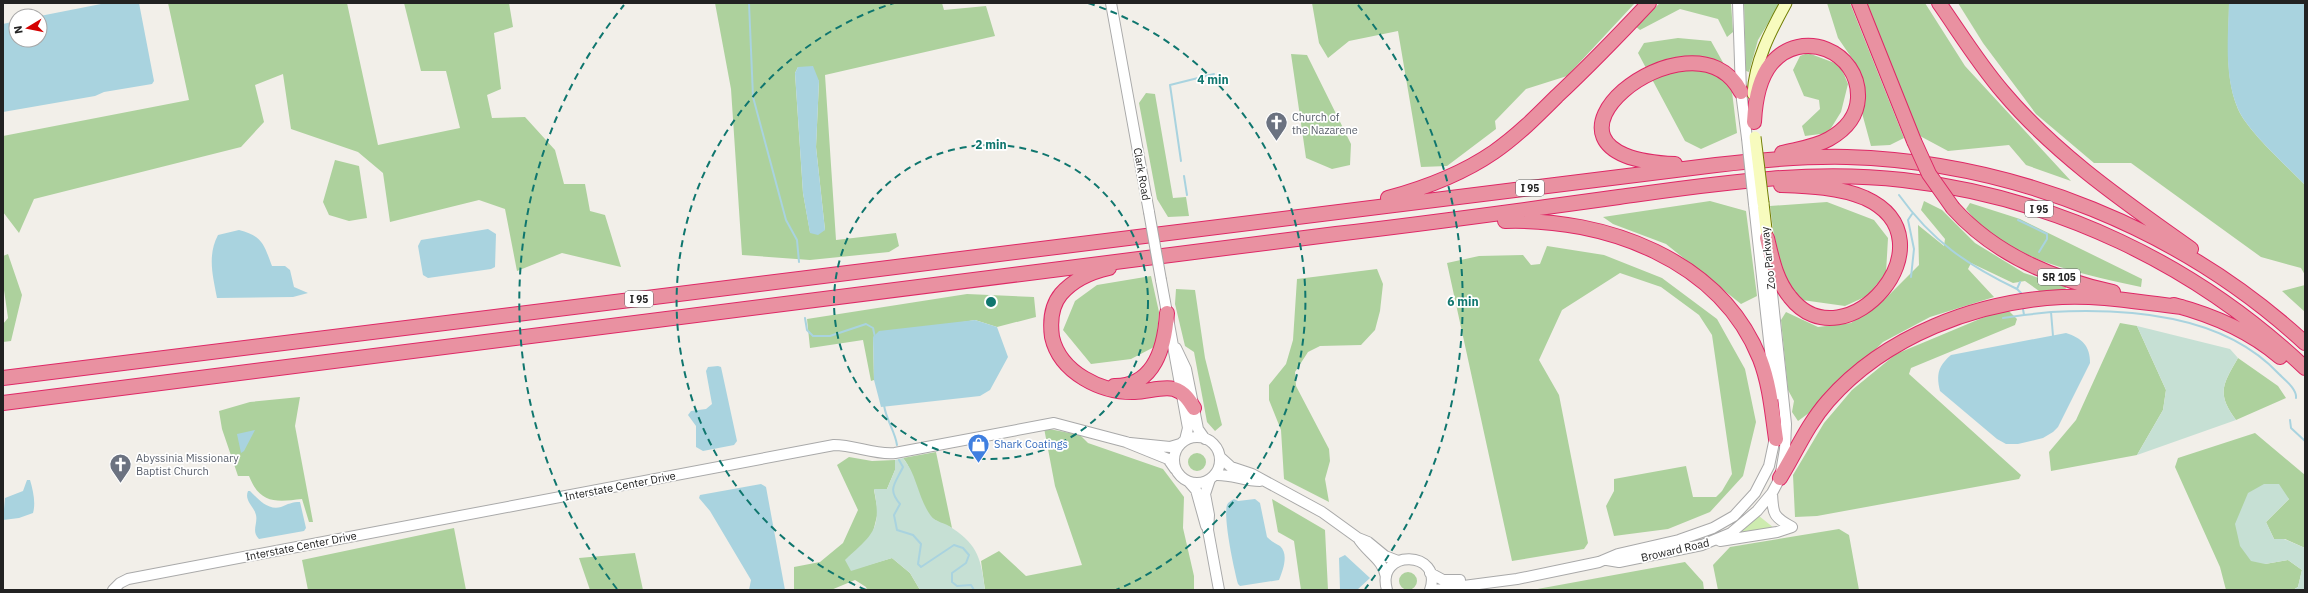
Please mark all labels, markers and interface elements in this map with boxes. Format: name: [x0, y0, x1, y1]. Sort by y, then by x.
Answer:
north arrow: [8, 8, 48, 48]
text: N: [11, 25, 26, 35]
text: 4 min: [1197, 72, 1229, 87]
church icon: Church of the Nazarene: [1264, 110, 1290, 143]
place label: Church of the Nazarene: [1292, 110, 1358, 137]
text: 2 min: [975, 137, 1007, 152]
street label: Clark Road: [1130, 146, 1154, 202]
road number: I 95: [1516, 180, 1544, 196]
road number: I 95: [2025, 201, 2053, 217]
street label: Zoo Parkway: [1758, 225, 1778, 290]
road number: SR 105: [2038, 269, 2080, 285]
road number: I 95: [625, 291, 653, 307]
text: 6 min: [1447, 294, 1479, 309]
centre of rings: [984, 295, 998, 309]
shop icon: Shark Coatings: [965, 431, 991, 464]
place label: Shark Coatings: [994, 437, 1068, 451]
church icon: Abyssinia Missionary Baptist Church: [107, 451, 133, 484]
place label: Abyssinia Missionary Baptist Church: [136, 451, 239, 478]
street label: Interstate Center Drive: [563, 468, 677, 504]
street label: Interstate Center Drive: [244, 528, 358, 564]
street label: Broward Road: [1639, 535, 1711, 565]

